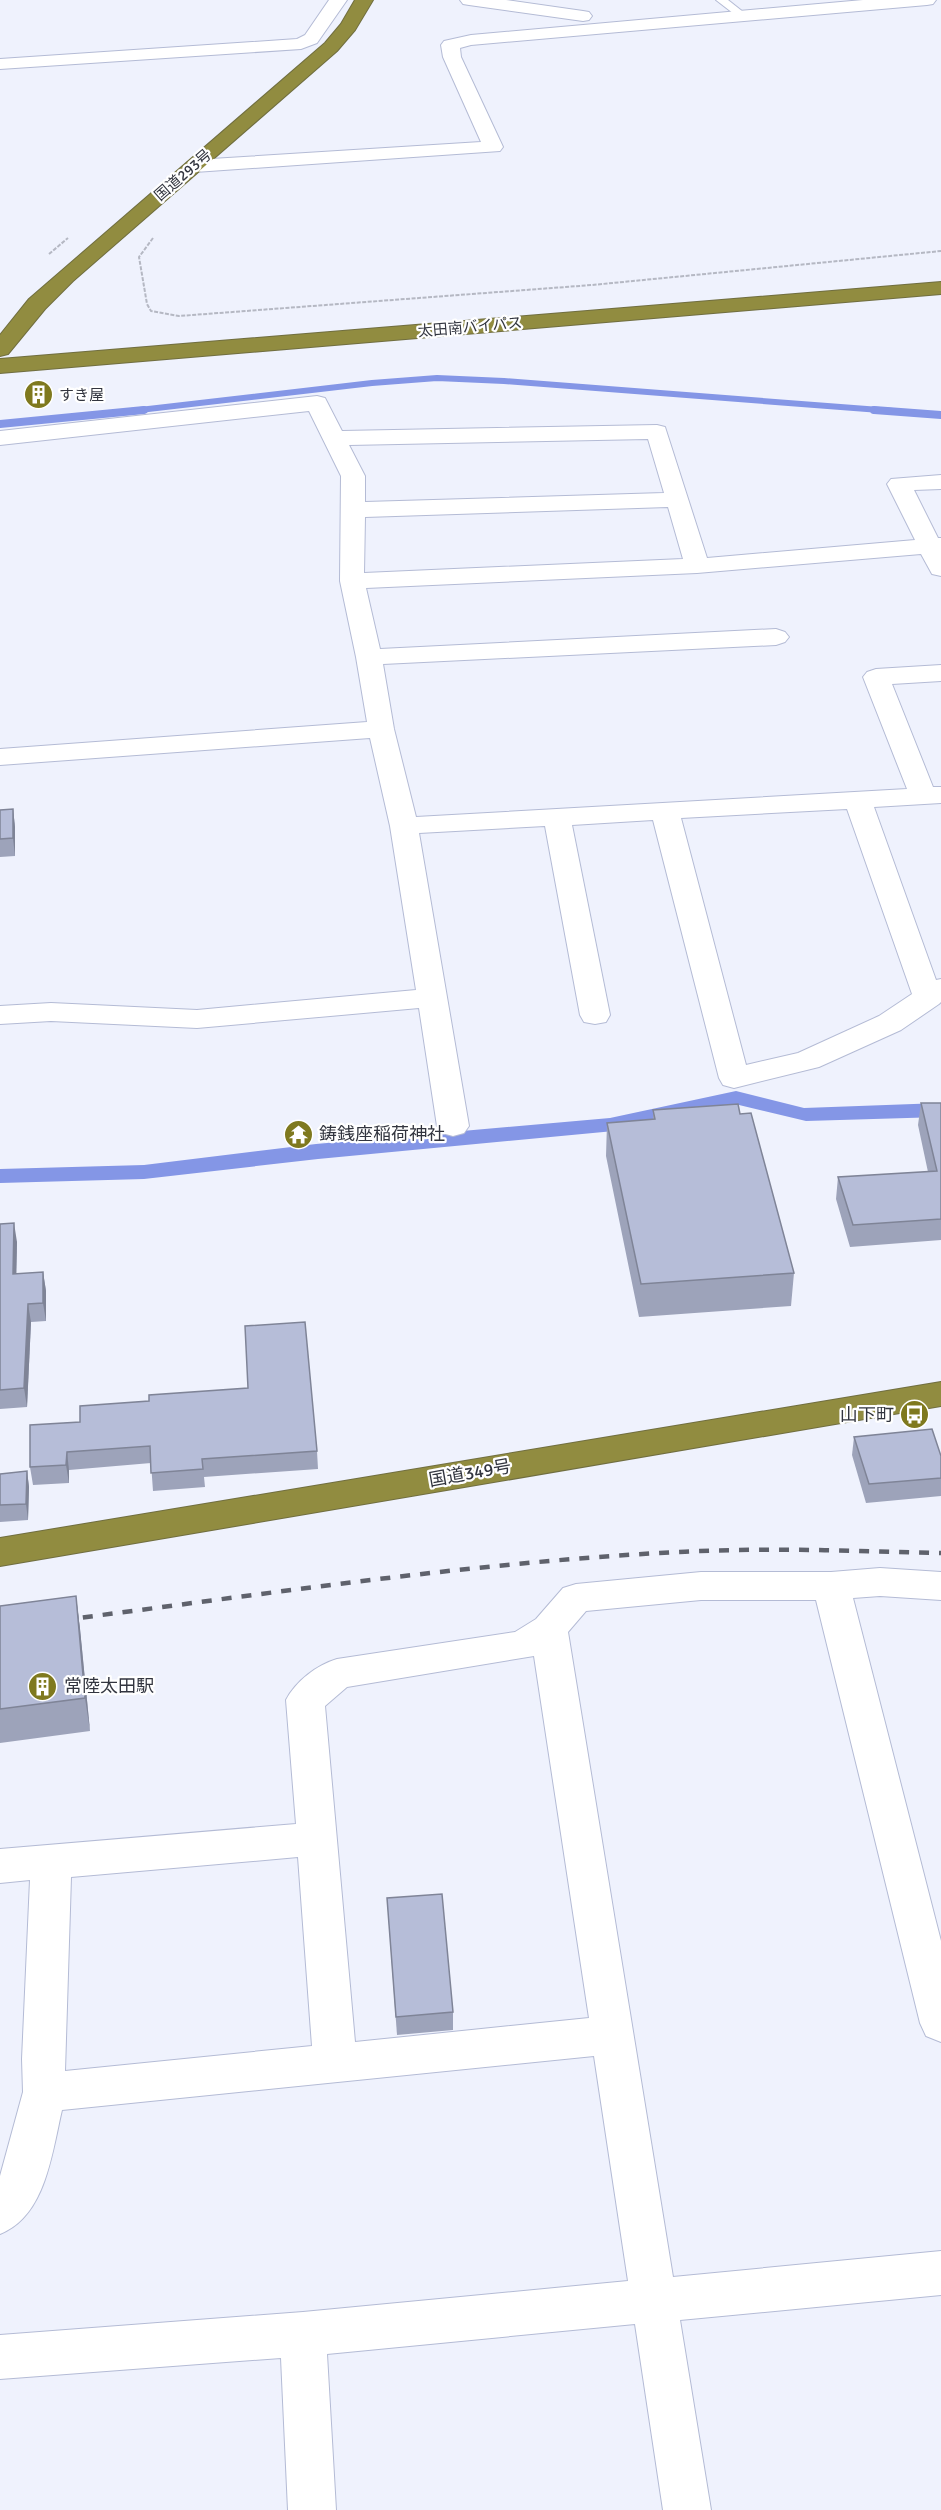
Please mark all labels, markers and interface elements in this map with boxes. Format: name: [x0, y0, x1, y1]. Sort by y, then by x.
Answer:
street label: 国道293号: [151, 145, 215, 205]
street label: 太田南バイパス: [417, 313, 523, 341]
building icon: すき屋: [22, 379, 54, 411]
place label: すき屋: [59, 386, 104, 404]
temple icon: 鋳銭座稲荷神社: [282, 1118, 314, 1150]
place label: 鋳銭座稲荷神社: [319, 1123, 445, 1145]
bus stop icon: 山下町: [899, 1399, 931, 1431]
place label: 山下町: [840, 1404, 894, 1426]
street label: 国道349号: [427, 1455, 513, 1491]
building icon: 常陸太田駅: [27, 1670, 59, 1702]
place label: 常陸太田駅: [64, 1675, 154, 1697]

